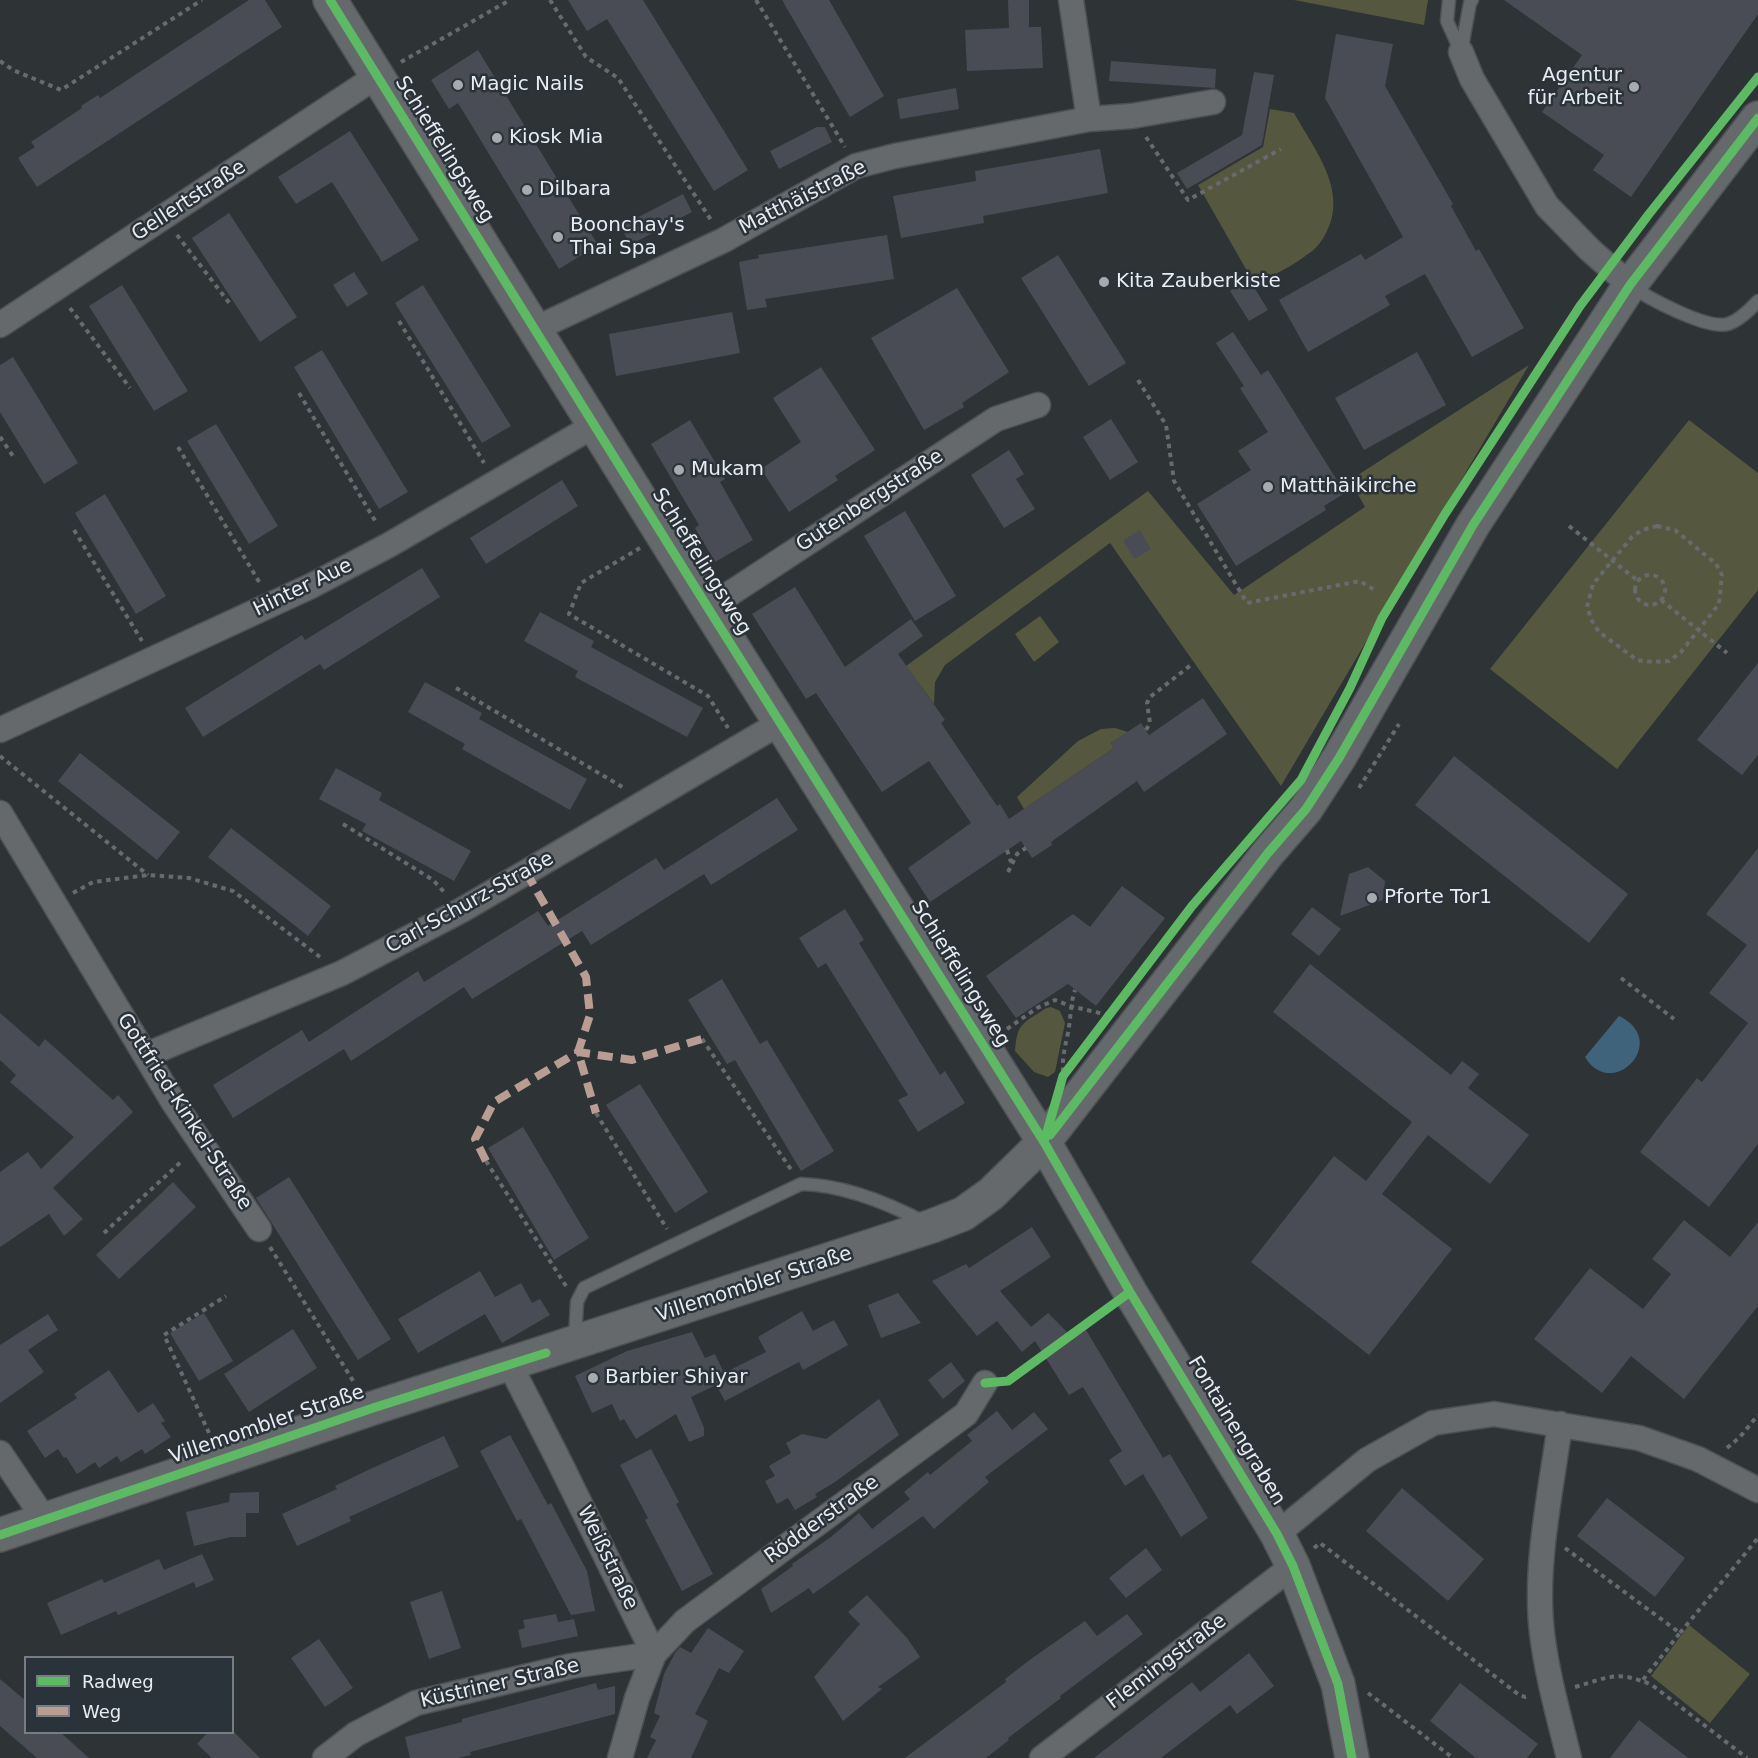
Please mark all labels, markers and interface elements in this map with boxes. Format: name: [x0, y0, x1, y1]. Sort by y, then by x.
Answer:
place label: Agentur für Arbeit: [1527, 64, 1622, 111]
street label: Schieffelingsweg: [389, 72, 499, 228]
place label: Magic Nails: [470, 73, 584, 97]
marker: Magic Nails: [451, 78, 465, 92]
marker: Agentur für Arbeit: [1627, 80, 1641, 94]
place label: Kiosk Mia: [509, 126, 603, 150]
marker: Kiosk Mia: [490, 131, 504, 145]
street label: Gellertstraße: [128, 155, 250, 247]
street label: Matthäistraße: [735, 156, 871, 240]
place label: Dilbara: [539, 178, 611, 202]
marker: Dilbara: [520, 183, 534, 197]
place label: Boonchay's Thai Spa: [570, 214, 685, 261]
marker: Boonchay's Thai Spa: [551, 230, 565, 244]
place label: Kita Zauberkiste: [1116, 270, 1281, 294]
marker: Kita Zauberkiste: [1097, 275, 1111, 289]
street label: Gutenbergstraße: [792, 445, 948, 557]
place label: Mukam: [691, 458, 764, 482]
marker: Mukam: [672, 463, 686, 477]
place label: Matthäikirche: [1280, 475, 1417, 499]
marker: Matthäikirche: [1261, 480, 1275, 494]
street label: Schieffelingsweg: [646, 484, 756, 640]
street label: Hinter Aue: [250, 554, 356, 622]
street label: Carl-Schurz-Straße: [382, 847, 558, 959]
place label: Pforte Tor1: [1384, 886, 1492, 910]
marker: Pforte Tor1: [1365, 891, 1379, 905]
street label: Schieffelingsweg: [905, 896, 1015, 1052]
street label: Gottfried-Kinkel-Straße: [111, 1009, 257, 1215]
street label: Villemombler Straße: [653, 1242, 855, 1328]
street label: Fontainengraben: [1182, 1352, 1290, 1510]
place label: Barbier Shiyar: [605, 1366, 748, 1390]
marker: Barbier Shiyar: [586, 1371, 600, 1385]
street label: Villemombler Straße: [166, 1380, 368, 1470]
street label: Rödderstraße: [760, 1471, 884, 1569]
street label: Weißstraße: [572, 1502, 642, 1614]
street label: Flemingstraße: [1103, 1609, 1231, 1715]
street label: Küstriner Straße: [418, 1654, 582, 1714]
legend: [24, 1656, 234, 1734]
text: Radweg: [82, 1671, 154, 1692]
text: Weg: [82, 1701, 121, 1722]

